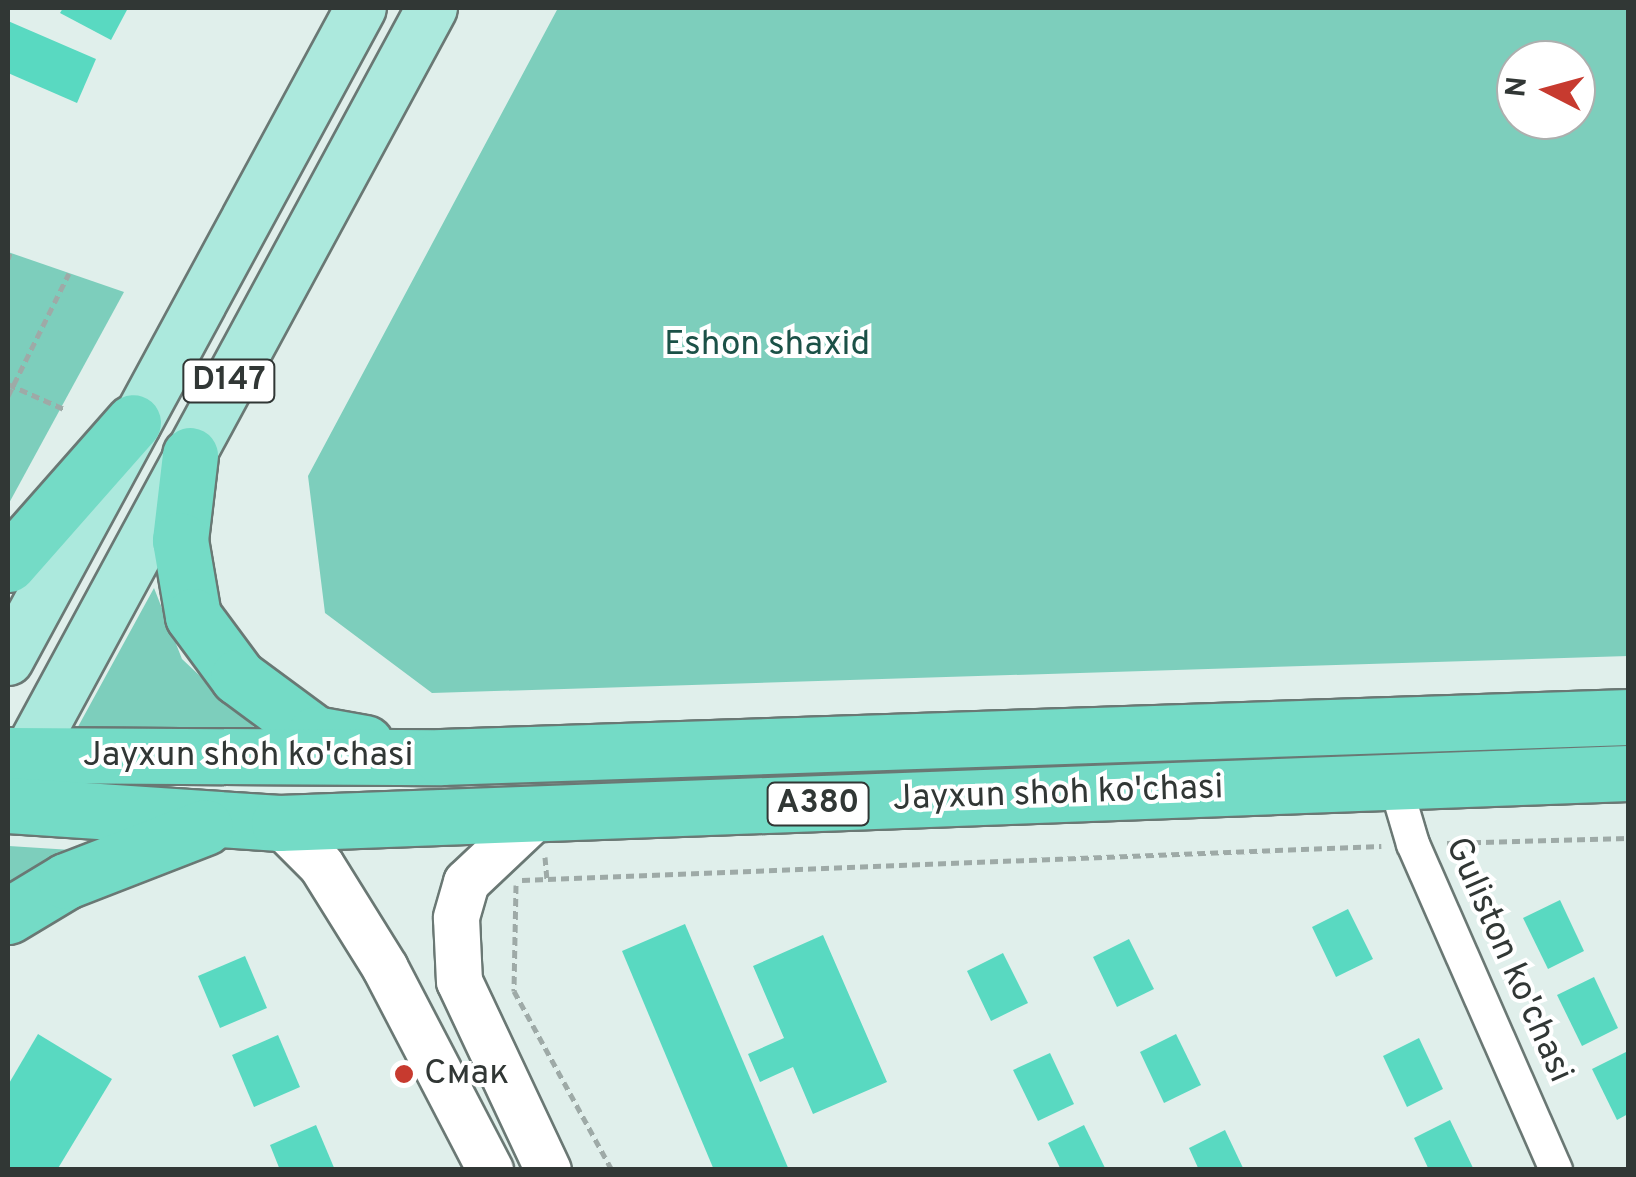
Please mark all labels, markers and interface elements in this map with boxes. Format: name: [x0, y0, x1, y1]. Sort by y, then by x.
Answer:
north arrow: [1496, 40, 1596, 140]
text: N: [1499, 75, 1537, 99]
park label: Eshon shaxid: [664, 324, 870, 366]
road number: D147: [182, 354, 276, 408]
street label: Jayxun shoh ko'chasi: [83, 735, 413, 777]
street label: Jayxun shoh ko'chasi: [892, 767, 1224, 821]
road number: A380: [766, 777, 870, 831]
street label: Guliston ko'chasi: [1435, 831, 1581, 1089]
place label: Смак: [424, 1053, 509, 1095]
marker: Смак: [393, 1063, 415, 1085]

